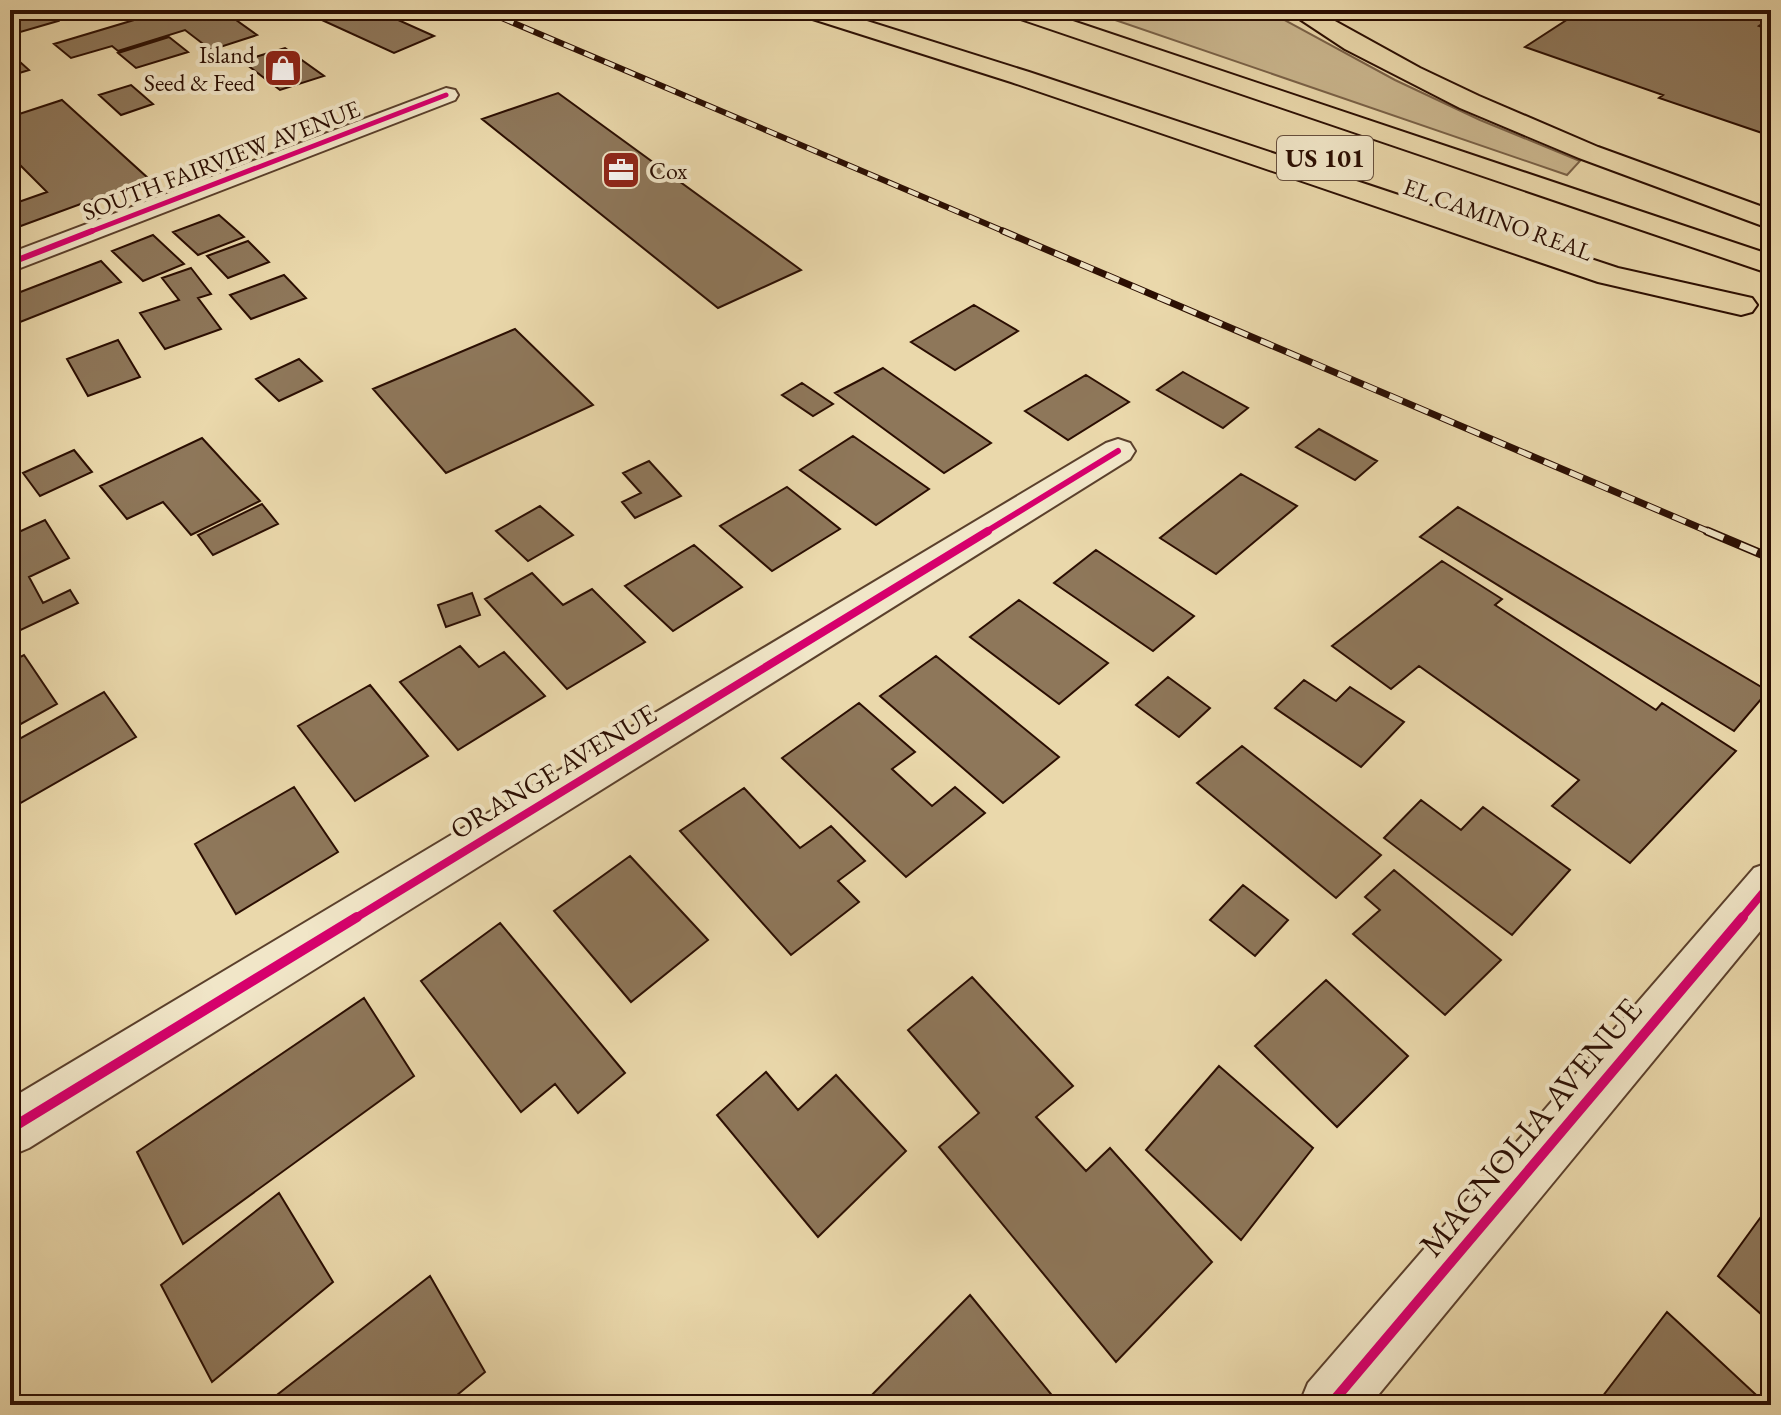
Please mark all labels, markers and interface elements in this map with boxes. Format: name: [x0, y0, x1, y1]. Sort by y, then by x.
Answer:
place label: Island Seed & Feed: [144, 39, 256, 98]
shop icon: Island Seed & Feed: [262, 47, 304, 89]
street label: SOUTH FAIRVIEW AVENUE: [78, 93, 364, 227]
road number: US 101: [1277, 136, 1373, 180]
office icon: Cox: [600, 149, 642, 191]
place label: Cox: [649, 155, 688, 186]
street label: EL CAMINO REAL: [1399, 170, 1597, 268]
street label: ORANGE AVENUE: [443, 695, 663, 847]
street label: MAGNOLIA AVENUE: [1409, 989, 1651, 1265]

